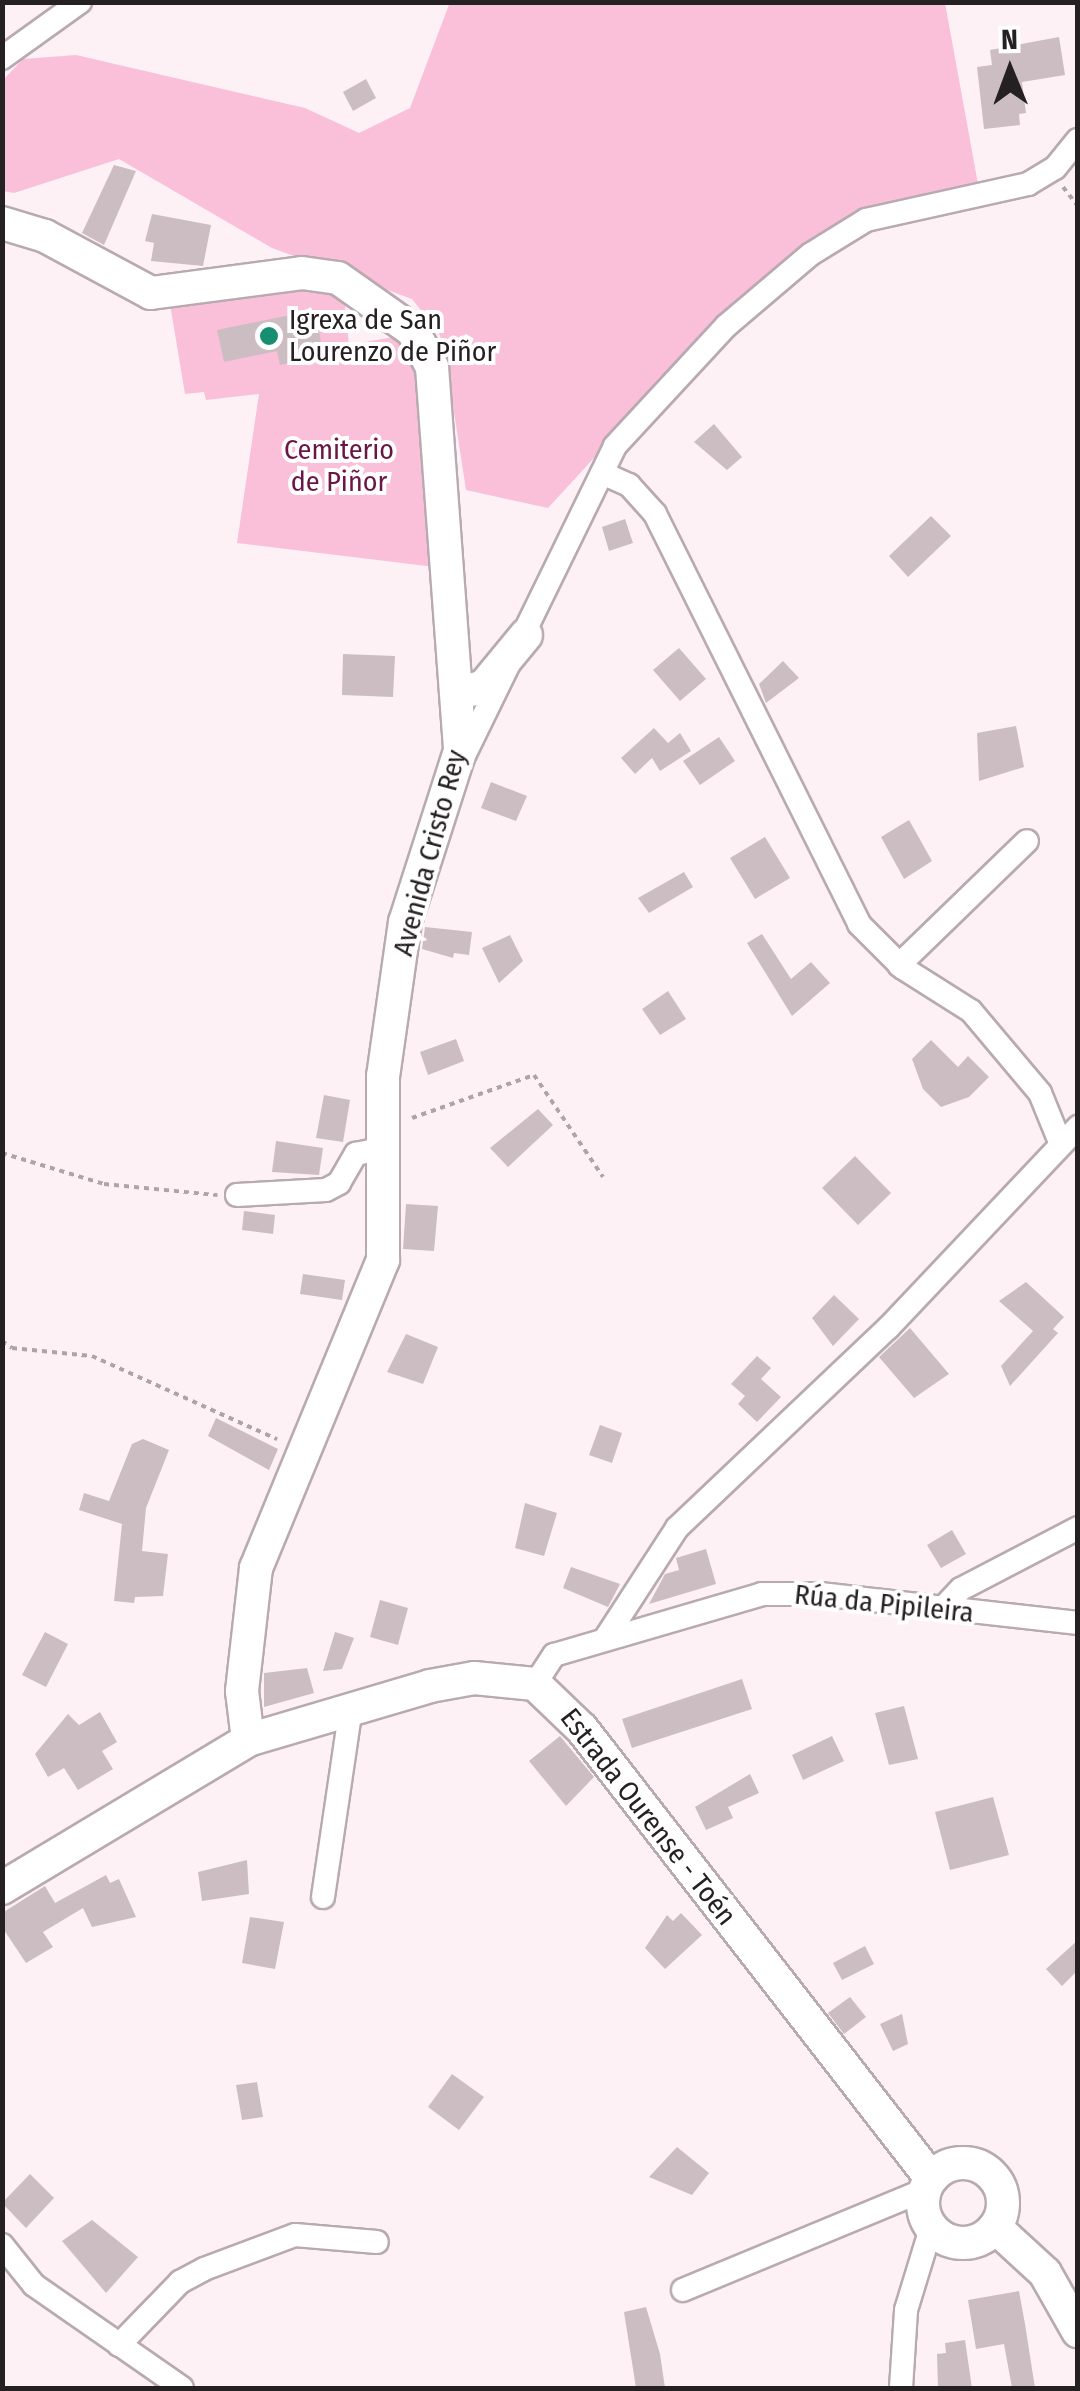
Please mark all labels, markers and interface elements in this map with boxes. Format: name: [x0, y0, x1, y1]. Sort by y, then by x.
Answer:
north arrow: [960, 20, 1060, 120]
text: N: [1001, 23, 1018, 56]
place label: Igrexa de San Lourenzo de Piñor: [289, 303, 496, 369]
marker: Igrexa de San Lourenzo de Piñor: [258, 325, 280, 347]
park label: Cemiterio de Piñor: [284, 433, 394, 499]
street label: Avenida Cristo Rey: [386, 746, 474, 960]
street label: Rúa da Pipileira: [793, 1578, 975, 1630]
street label: Estrada Ourense - Toén: [553, 1702, 743, 1932]

